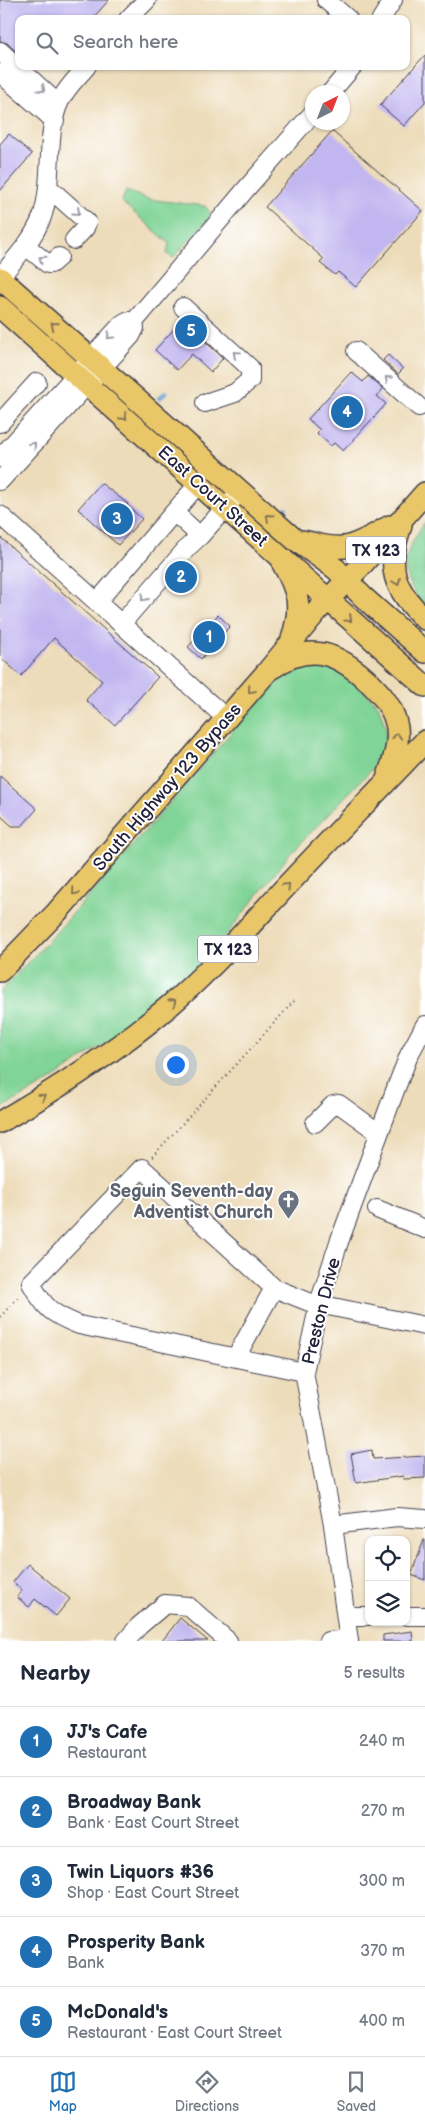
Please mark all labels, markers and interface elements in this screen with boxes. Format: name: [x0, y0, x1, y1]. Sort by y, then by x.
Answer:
search box: [15, 15, 410, 70]
icon: search: [33, 29, 61, 57]
text: Search here: [73, 31, 178, 54]
one-way arrow: [37, 83, 46, 92]
north arrow: [305, 85, 350, 130]
one-way arrow: [71, 206, 80, 215]
one-way arrow: [38, 256, 48, 265]
pin: 5: [175, 312, 207, 350]
one-way arrow: [50, 322, 59, 331]
one-way arrow: [107, 330, 116, 339]
one-way arrow: [233, 351, 242, 360]
one-way arrow: [384, 376, 393, 385]
pin: 4: [331, 393, 363, 431]
one-way arrow: [119, 411, 128, 420]
one-way arrow: [27, 441, 36, 450]
street label: East Court Street: [153, 442, 272, 551]
pin: 3: [101, 500, 133, 538]
one-way arrow: [265, 514, 274, 523]
road number: TX 123: [346, 536, 406, 564]
pin: 2: [165, 558, 197, 596]
one-way arrow: [391, 577, 401, 586]
one-way arrow: [141, 592, 150, 601]
one-way arrow: [344, 613, 353, 622]
pin: 1: [193, 618, 225, 656]
one-way arrow: [248, 685, 257, 694]
street label: South Highway 123 Bypass: [89, 699, 246, 875]
one-way arrow: [391, 732, 402, 740]
one-way arrow: [281, 882, 290, 891]
one-way arrow: [72, 886, 81, 895]
road number: TX 123: [198, 936, 258, 962]
one-way arrow: [168, 999, 177, 1008]
your location: [163, 1052, 189, 1078]
one-way arrow: [37, 1094, 46, 1104]
place label: Seguin Seventh-day Adventist Church: [110, 1181, 274, 1223]
church icon: Seguin Seventh-day Adventist Church: [277, 1189, 301, 1220]
street label: Preston Drive: [298, 1255, 345, 1367]
map controls: [365, 1536, 410, 1626]
button: locate: [365, 1536, 410, 1581]
button: layers: [365, 1581, 410, 1626]
text: Nearby: [20, 1661, 90, 1686]
text: 5 results: [343, 1664, 405, 1683]
text: JJ's Cafe: [67, 1721, 147, 1744]
text: 1: [33, 1732, 39, 1751]
text: 240 m: [359, 1732, 405, 1751]
text: Restaurant: [67, 1744, 147, 1763]
text: Broadway Bank: [67, 1791, 201, 1814]
text: 2: [31, 1802, 41, 1821]
text: 270 m: [361, 1802, 405, 1821]
text: Bank · East Court Street: [67, 1814, 239, 1833]
text: Twin Liquors #36: [67, 1861, 214, 1884]
text: 3: [31, 1872, 41, 1891]
text: 300 m: [359, 1872, 405, 1891]
text: Shop · East Court Street: [67, 1884, 239, 1903]
text: Prosperity Bank: [67, 1931, 205, 1954]
text: 4: [31, 1942, 41, 1961]
text: 370 m: [360, 1942, 405, 1961]
text: Bank: [67, 1954, 104, 1973]
text: McDonald's: [67, 2001, 168, 2024]
text: 5: [31, 2012, 41, 2031]
text: 400 m: [359, 2012, 405, 2031]
text: Restaurant · East Court Street: [67, 2024, 282, 2043]
tab: Map: [49, 2068, 77, 2115]
tab: Directions: [175, 2068, 239, 2115]
tab: Saved: [337, 2068, 376, 2115]

